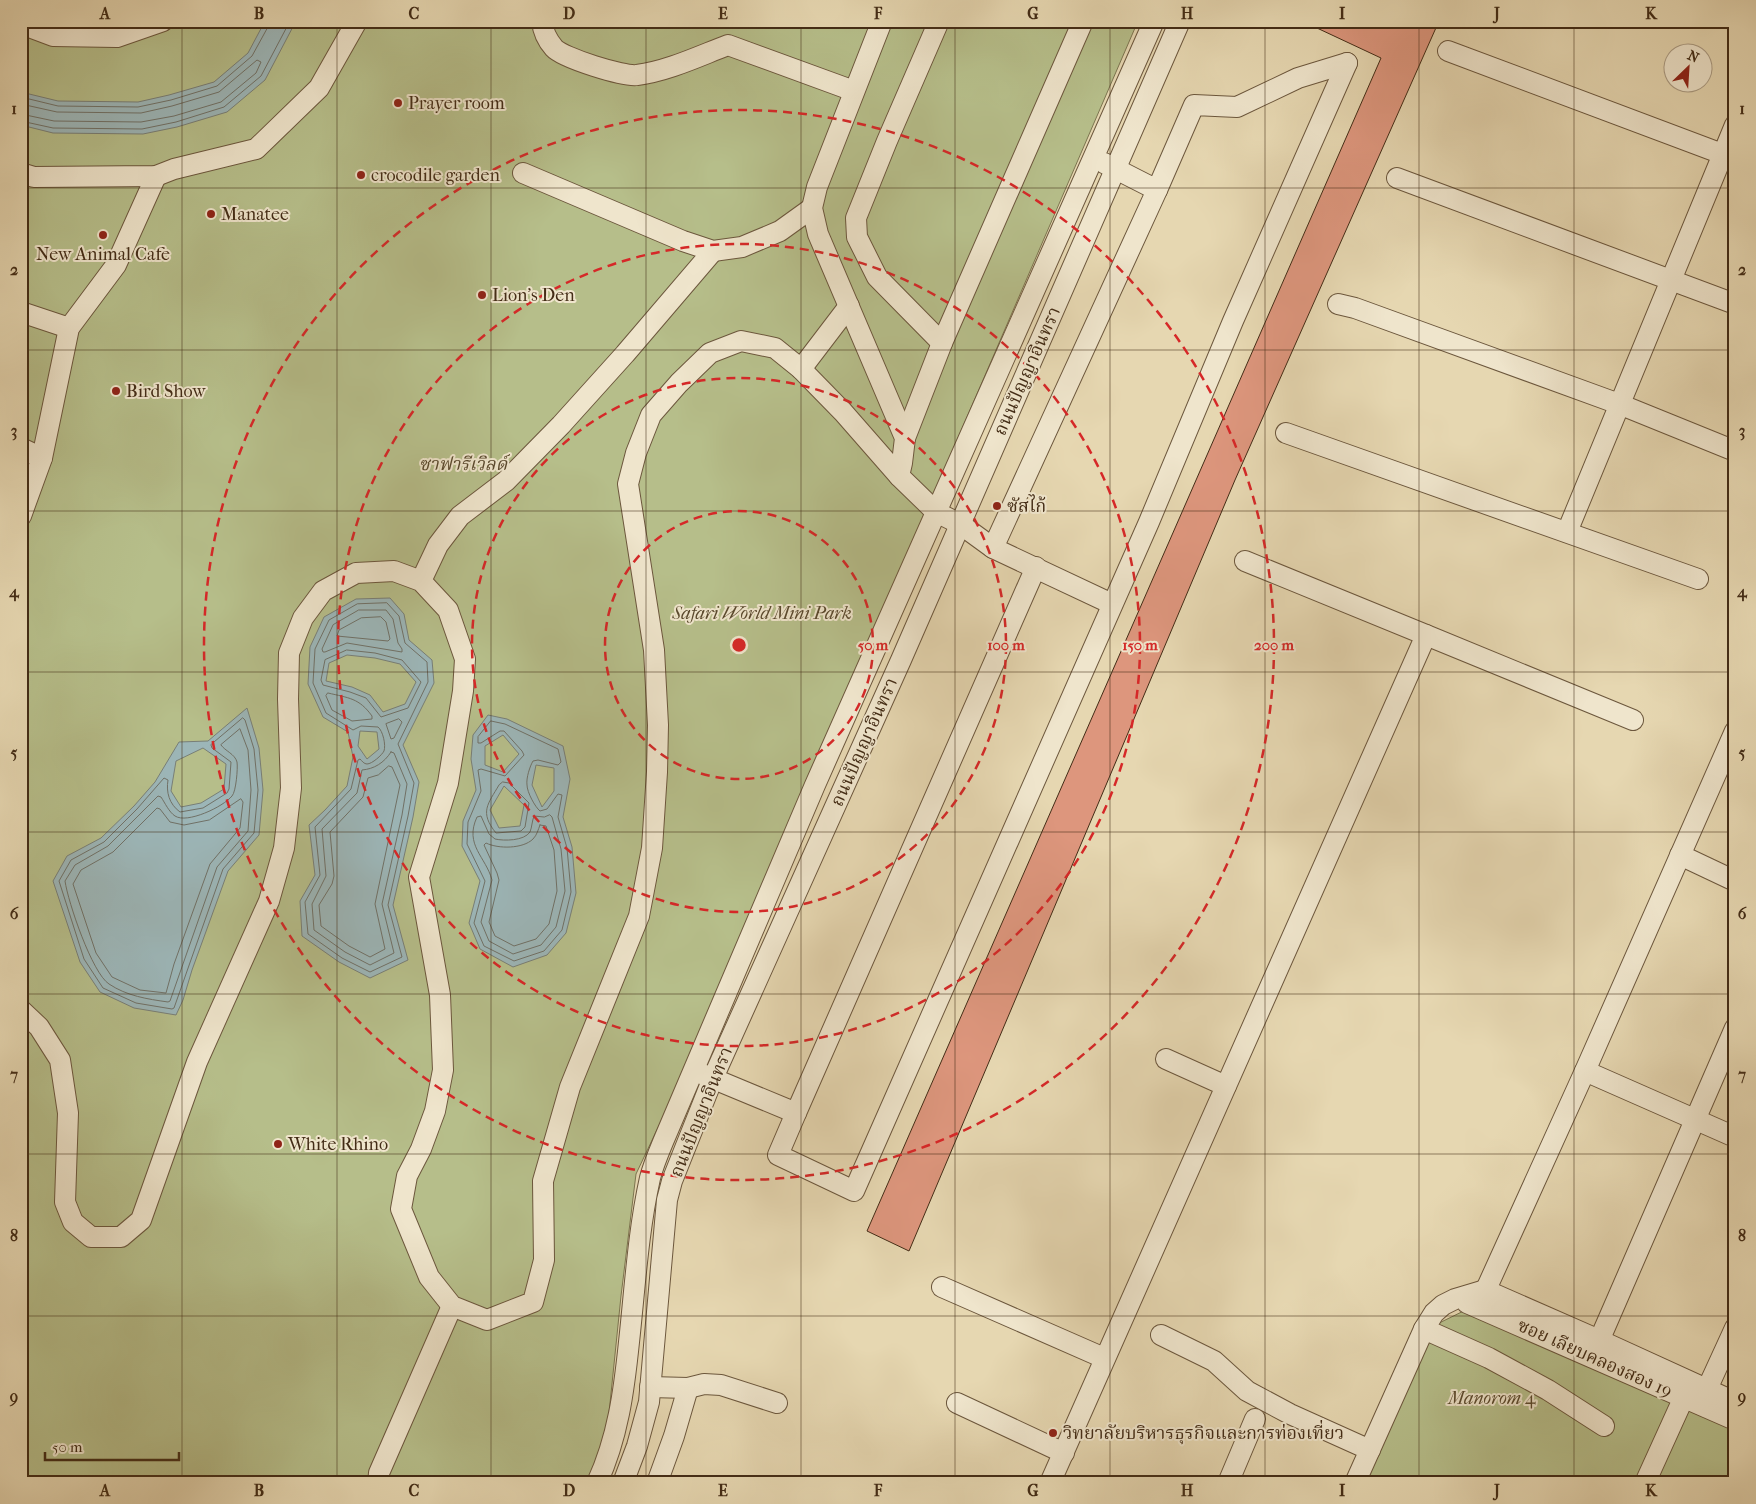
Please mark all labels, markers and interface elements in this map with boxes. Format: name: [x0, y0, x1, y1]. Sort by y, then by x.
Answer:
text: A: [99, 4, 111, 23]
text: B: [254, 4, 264, 23]
text: C: [409, 4, 420, 23]
text: D: [563, 4, 575, 23]
text: E: [718, 4, 728, 23]
text: F: [873, 4, 883, 23]
text: G: [1027, 4, 1039, 23]
text: H: [1181, 4, 1194, 23]
text: I: [1339, 4, 1346, 23]
text: J: [1492, 4, 1500, 24]
text: K: [1645, 4, 1658, 23]
north arrow: [1664, 42, 1714, 92]
text: N: [1685, 47, 1702, 67]
place label: Prayer room: [408, 93, 505, 114]
marker: Prayer room: [392, 97, 404, 109]
text: 1: [11, 99, 17, 118]
text: 1: [1739, 99, 1745, 118]
place label: crocodile garden: [371, 165, 500, 186]
marker: crocodile garden: [355, 169, 367, 181]
place label: Manatee: [221, 204, 289, 225]
marker: Manatee: [205, 208, 217, 220]
marker: New Animal Cafe: [97, 229, 109, 241]
place label: New Animal Cafe: [36, 244, 170, 265]
text: 2: [10, 260, 18, 279]
text: 2: [1738, 260, 1746, 279]
place label: Lion's Den: [492, 285, 575, 306]
marker: Lion's Den: [476, 289, 488, 301]
street label: ถนนปัญญาอินทรา: [990, 304, 1065, 439]
place label: Bird Show: [126, 381, 206, 402]
marker: Bird Show: [110, 385, 122, 397]
text: 3: [11, 421, 17, 441]
text: 3: [1739, 421, 1745, 441]
park label: ซาฟารีเวิลด์: [419, 453, 511, 475]
place label: ซัสไก้: [1007, 494, 1046, 517]
marker: ซัสไก้: [991, 500, 1003, 512]
text: 4: [8, 582, 20, 602]
text: 4: [1736, 582, 1748, 602]
park label: Safari World Mini Park: [671, 603, 852, 624]
centre of rings: [730, 636, 748, 654]
text: 50 m: [858, 636, 889, 654]
text: 100 m: [987, 636, 1025, 654]
text: 150 m: [1122, 636, 1158, 654]
text: 200 m: [1254, 636, 1294, 654]
street label: ถนนปัญญาอินทรา: [827, 675, 902, 810]
text: 5: [11, 743, 18, 762]
text: 5: [1739, 743, 1746, 762]
text: 6: [10, 904, 19, 923]
text: 6: [1738, 904, 1747, 923]
street label: ถนนปัญญาอินทรา: [666, 1044, 737, 1180]
text: 7: [9, 1065, 18, 1084]
text: 7: [1737, 1065, 1746, 1084]
place label: White Rhino: [287, 1134, 388, 1155]
marker: White Rhino: [272, 1138, 284, 1150]
text: 8: [10, 1226, 18, 1245]
text: 8: [1738, 1226, 1746, 1245]
street label: ซอย เลียบคลองสอง 19: [1514, 1315, 1675, 1402]
text: 9: [9, 1387, 18, 1407]
text: 9: [1737, 1387, 1746, 1407]
park label: Manorom 4: [1446, 1388, 1536, 1409]
place label: วิทยาลัยบริหารธุรกิจและการท่องเที่ยว: [1063, 1419, 1344, 1445]
marker: วิทยาลัยบริหารธุรกิจและการท่องเที่ยว: [1047, 1427, 1059, 1439]
scale bar: [45, 1429, 179, 1461]
text: 50 m: [52, 1438, 83, 1456]
text: A: [99, 1481, 111, 1500]
text: B: [254, 1481, 264, 1500]
text: C: [409, 1481, 420, 1500]
text: D: [563, 1481, 575, 1500]
text: E: [718, 1481, 728, 1500]
text: F: [873, 1481, 883, 1500]
text: G: [1027, 1481, 1039, 1500]
text: H: [1181, 1481, 1194, 1500]
text: I: [1339, 1481, 1346, 1500]
text: J: [1492, 1481, 1500, 1501]
text: K: [1645, 1481, 1658, 1500]

